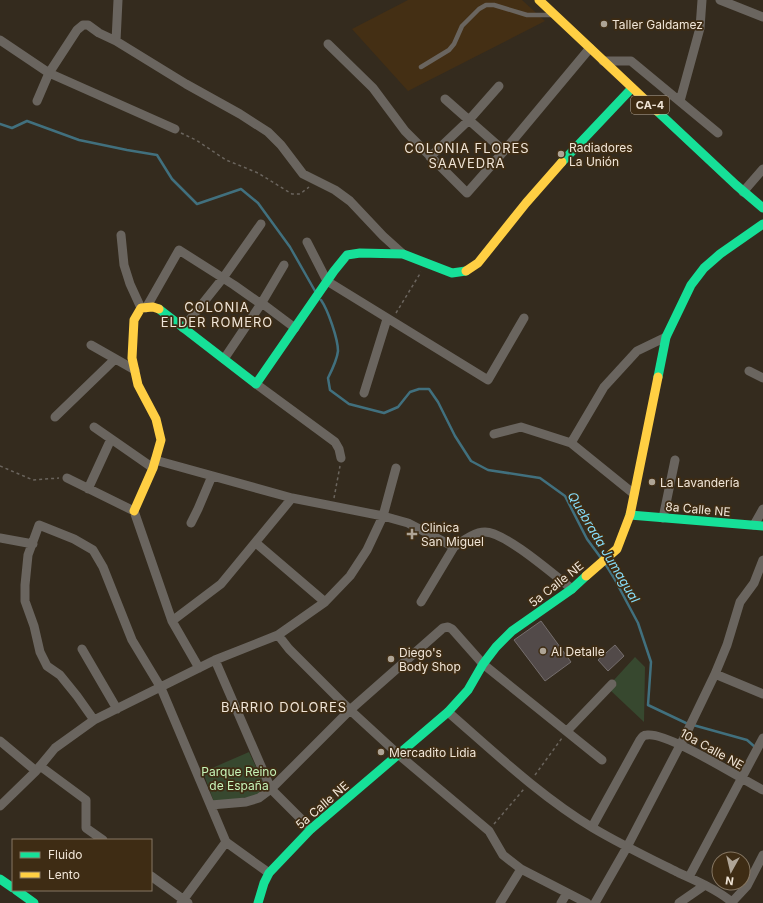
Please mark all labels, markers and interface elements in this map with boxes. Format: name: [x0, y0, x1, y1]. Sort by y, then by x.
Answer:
place label: Taller Galdamez: [612, 17, 703, 32]
marker: Taller Galdamez: [599, 19, 609, 29]
road number: CA-4: [631, 96, 669, 114]
district label: COLONIA FLORES SAAVEDRA: [404, 140, 530, 171]
place label: Radiadores La Unión: [569, 140, 633, 169]
marker: Radiadores La Unión: [556, 149, 566, 159]
district label: COLONIA ELDER ROMERO: [161, 299, 273, 330]
place label: La Lavandería: [660, 475, 739, 490]
marker: La Lavandería: [647, 477, 657, 487]
water label: Quebrada Jumagual: [565, 489, 644, 606]
street label: 8a Calle NE: [665, 499, 731, 519]
place label: Clinica San Miguel: [421, 520, 484, 549]
marker: Clinica San Miguel: [406, 528, 418, 540]
street label: 5a Calle NE: [526, 558, 586, 610]
place label: Al Detalle: [551, 644, 605, 659]
place label: Diego's Body Shop: [399, 645, 461, 674]
marker: Al Detalle: [538, 646, 548, 656]
marker: Diego's Body Shop: [386, 654, 396, 664]
district label: BARRIO DOLORES: [221, 699, 347, 715]
street label: 10a Calle NE: [678, 725, 746, 773]
place label: Mercadito Lidia: [389, 745, 476, 760]
marker: Mercadito Lidia: [376, 747, 386, 757]
park label: Parque Reino de España: [201, 764, 277, 793]
street label: 5a Calle NE: [292, 778, 352, 832]
legend: [12, 839, 152, 891]
text: Fluido: [48, 847, 83, 862]
north arrow: [711, 851, 751, 891]
text: Lento: [48, 867, 80, 882]
text: N: [724, 873, 735, 888]

